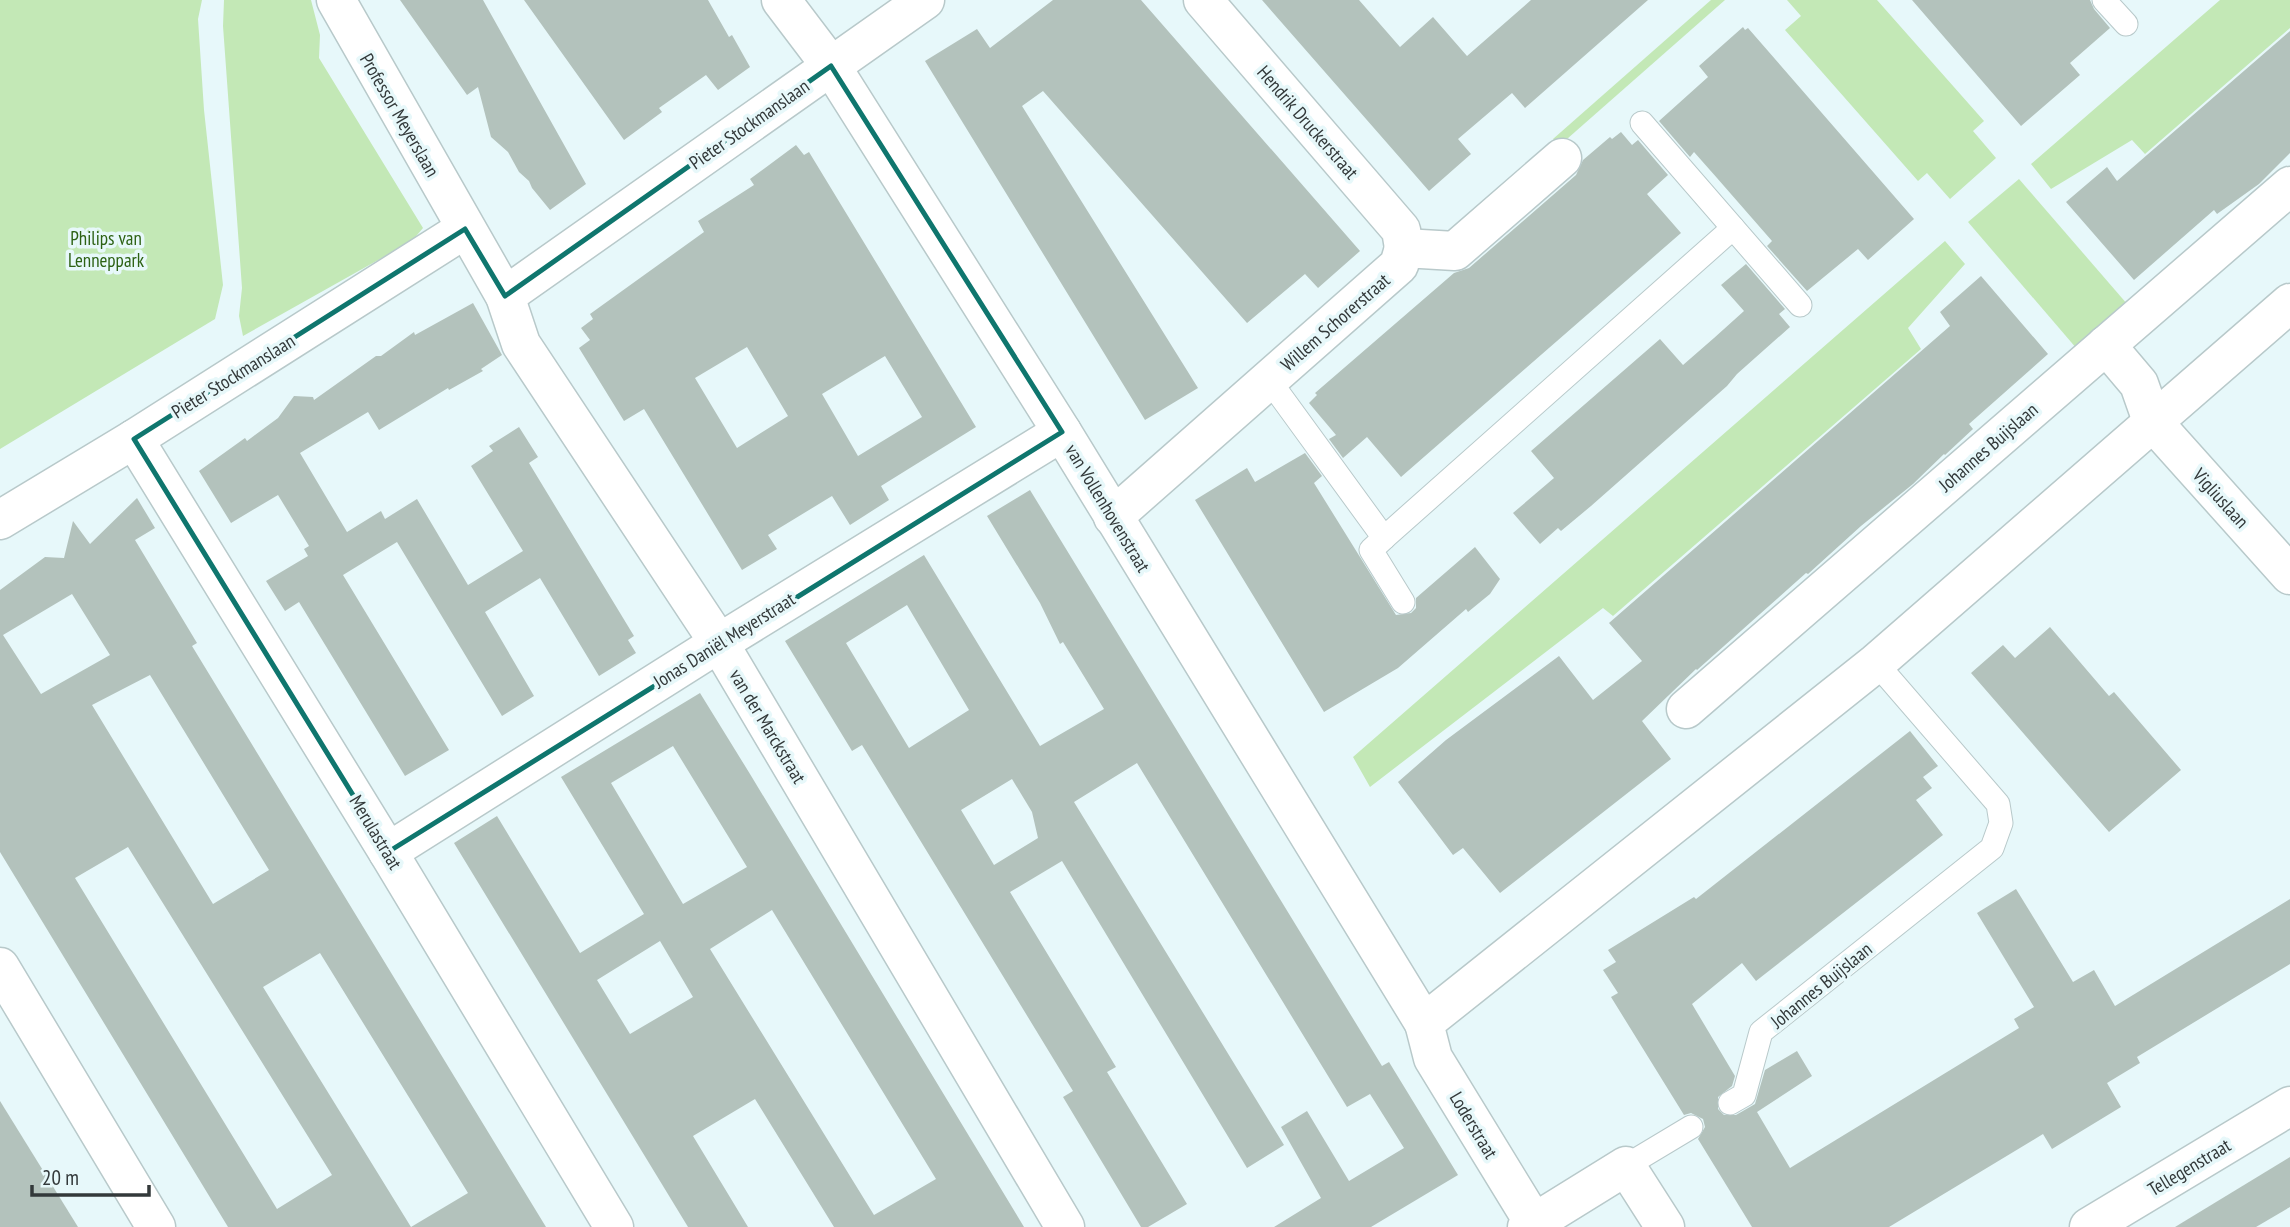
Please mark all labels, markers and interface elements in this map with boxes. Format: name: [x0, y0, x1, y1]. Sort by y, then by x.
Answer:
street label: Professor Meyerslaan: [355, 49, 445, 181]
street label: Hendrik Druckerstraat: [1252, 60, 1364, 184]
street label: Pieter Stockmanslaan: [684, 74, 814, 174]
park label: Philips van Lenneppark: [68, 226, 145, 272]
street label: Willem Schorerstraat: [1275, 268, 1395, 376]
street label: Pieter Stockmanslaan: [167, 328, 299, 424]
street label: Johannes Buijslaan: [1933, 397, 2042, 497]
street label: van Vollenhovenstraat: [1060, 440, 1156, 577]
street label: Vigliuslaan: [2187, 462, 2254, 533]
street label: Jonas Daniël Meyerstraat: [648, 586, 800, 694]
street label: van der Marckstraat: [724, 665, 812, 788]
street label: Merulastraat: [344, 790, 408, 874]
street label: Johannes Buijslaan: [1765, 937, 1877, 1034]
street label: Loderstraat: [1445, 1087, 1504, 1163]
street label: Tellegenstraat: [2143, 1132, 2236, 1201]
scale bar: [32, 1154, 149, 1198]
text: 20 m: [42, 1164, 79, 1191]

